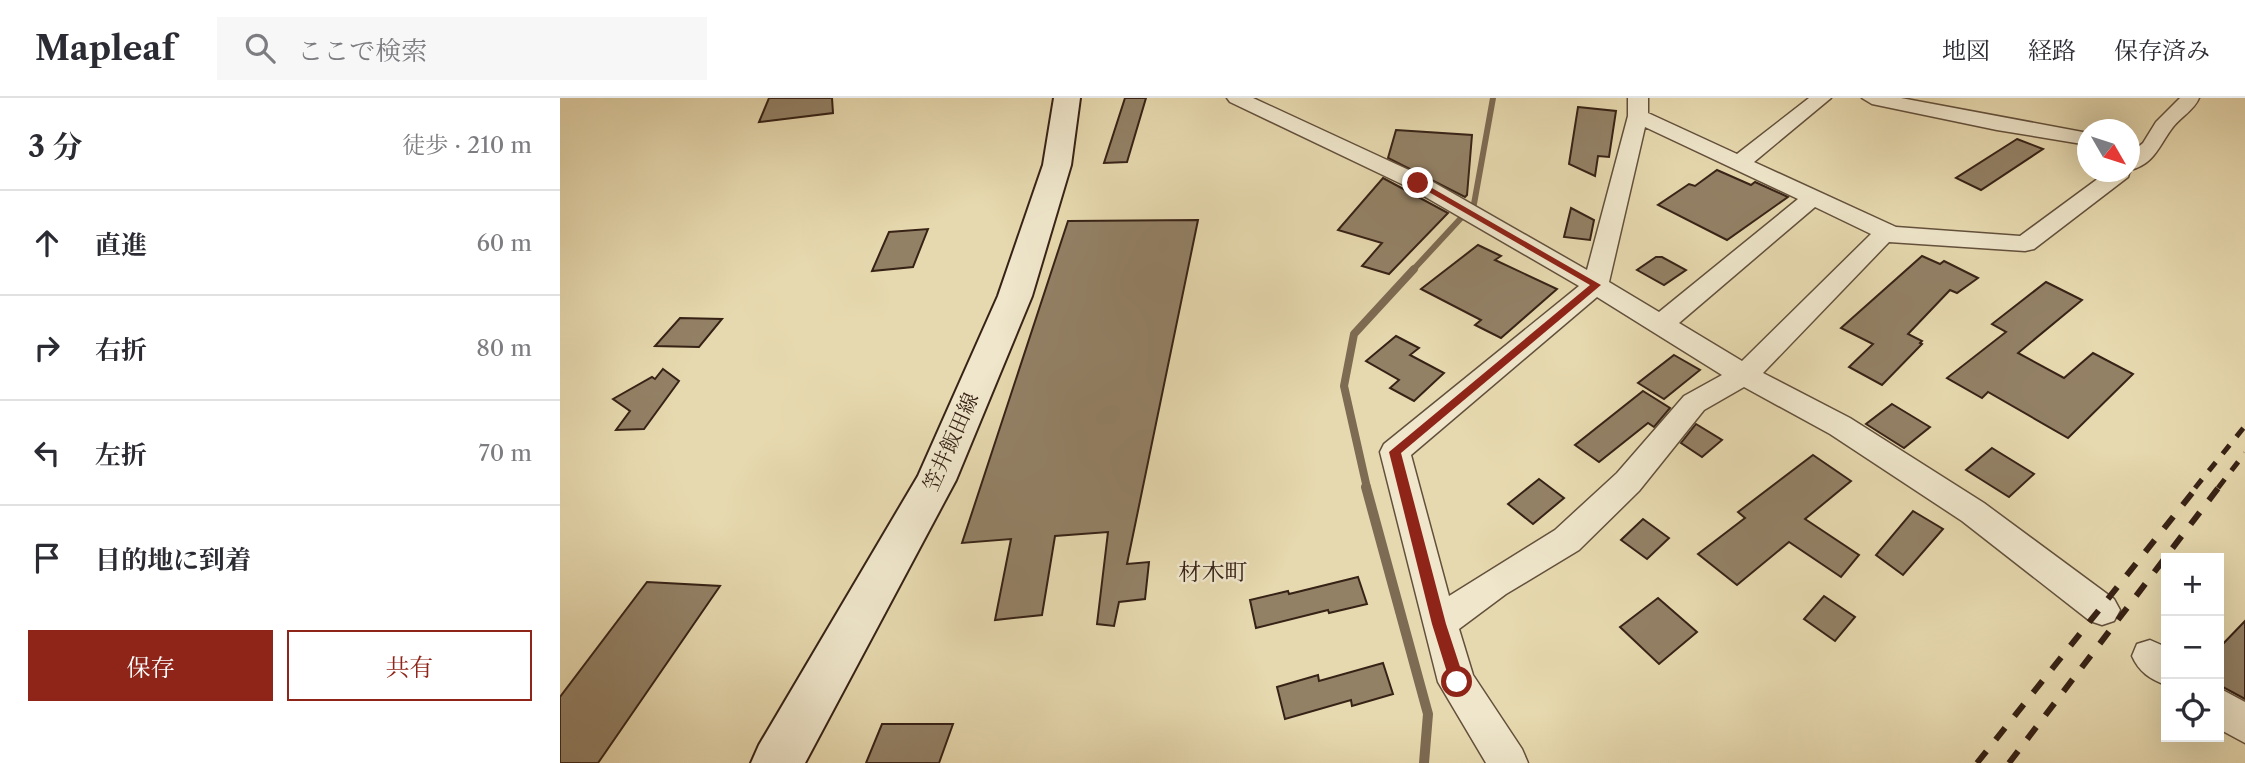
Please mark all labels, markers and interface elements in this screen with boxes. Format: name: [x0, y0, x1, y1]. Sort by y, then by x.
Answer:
search box: [217, 17, 707, 80]
text: Mapleaf: [35, 28, 175, 69]
icon: search: [241, 29, 279, 67]
text: ここで検索: [297, 35, 427, 67]
text: 地図: [1942, 36, 1990, 65]
text: 経路: [2028, 36, 2076, 65]
text: 保存済み: [2114, 36, 2210, 65]
north arrow: [2077, 119, 2140, 182]
text: 3 分: [28, 128, 82, 165]
text: 徒歩 · 210 m: [402, 131, 532, 159]
route end: [1402, 167, 1433, 198]
icon: ahead: [28, 224, 66, 262]
text: 直進: [95, 229, 147, 261]
text: 60 m: [476, 229, 532, 257]
icon: right: [28, 329, 66, 367]
text: 右折: [95, 334, 147, 366]
text: 80 m: [476, 334, 532, 362]
street label: 笠井飯田線: [918, 389, 983, 495]
icon: left: [28, 434, 66, 472]
text: 左折: [95, 439, 147, 471]
text: 70 m: [479, 439, 532, 467]
icon: arrive: [28, 539, 66, 577]
text: 目的地に到着: [95, 544, 251, 576]
map controls: [2161, 553, 2224, 742]
button: +: [2161, 553, 2224, 616]
district label: 材木町: [1179, 558, 1248, 586]
button: −: [2161, 616, 2224, 679]
button: 保存: [28, 630, 273, 701]
button: 共有: [287, 630, 532, 701]
route start: [1441, 666, 1472, 697]
button: locate: [2161, 679, 2224, 742]

